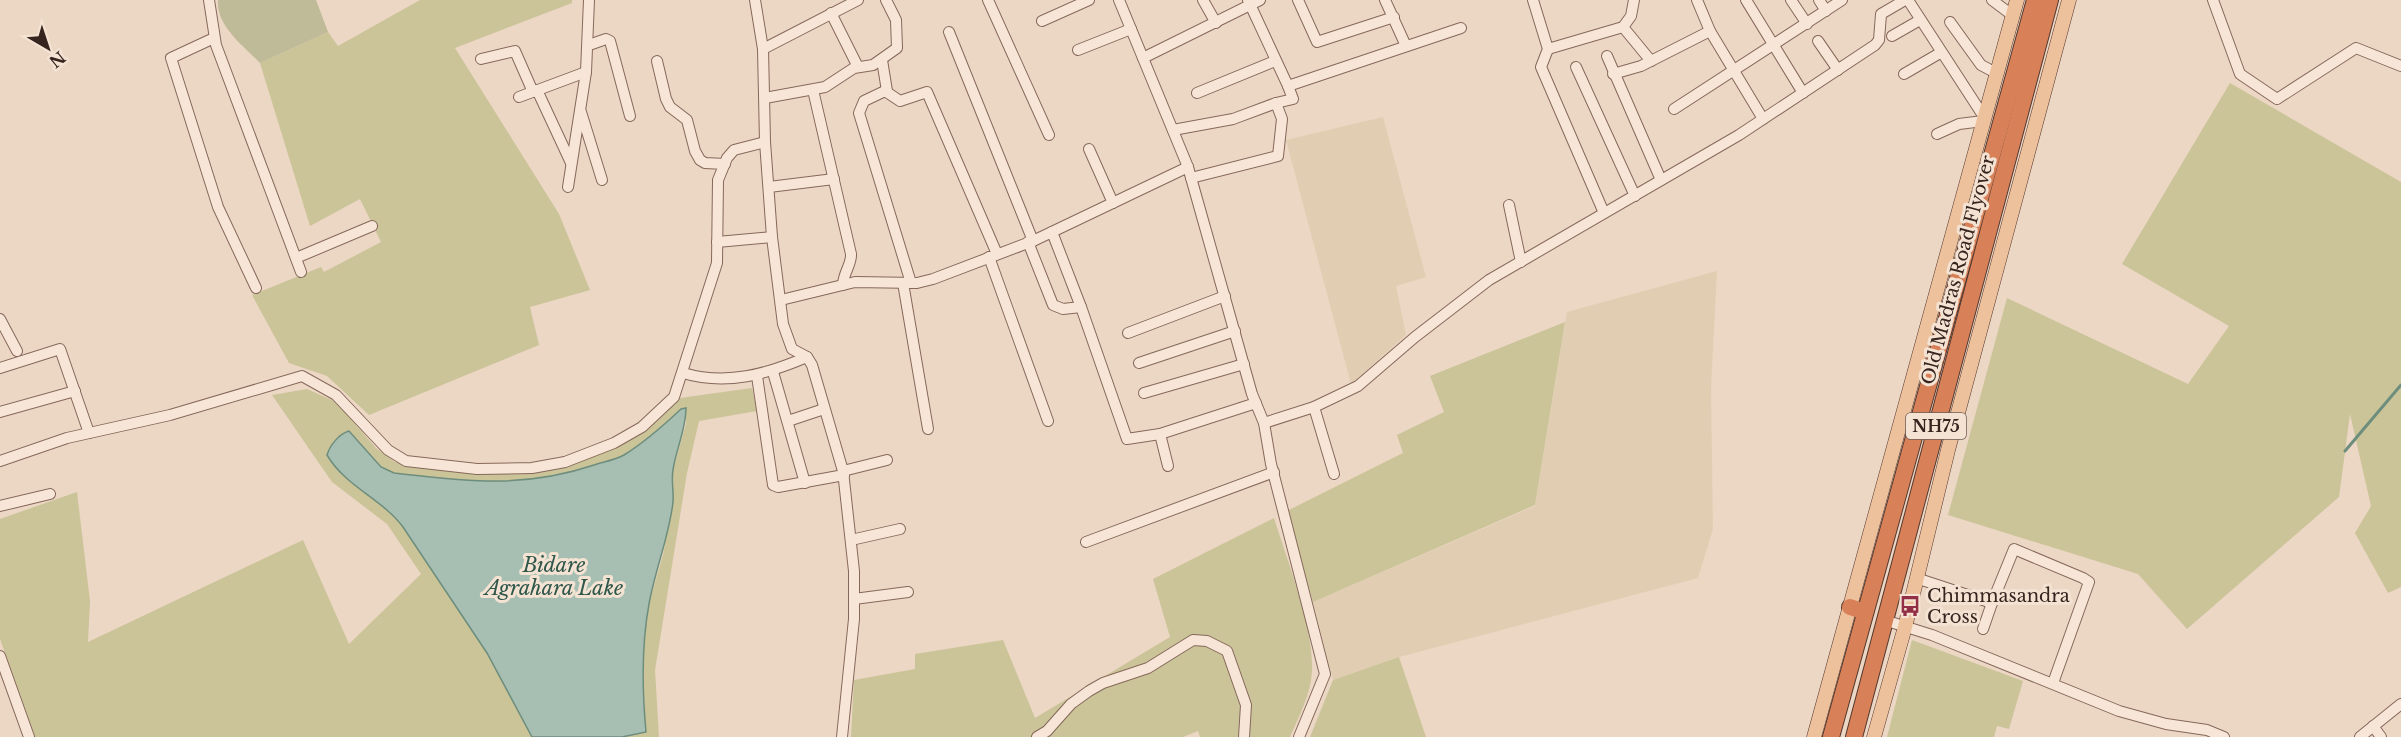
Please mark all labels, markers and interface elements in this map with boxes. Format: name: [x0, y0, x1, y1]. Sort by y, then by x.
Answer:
north arrow: [18, 18, 78, 78]
text: N: [45, 47, 70, 72]
street label: Old Madras Road Flyover: [1917, 153, 1999, 387]
road number: NH75: [1906, 413, 1966, 439]
water label: Bidare Agrahara Lake: [482, 553, 623, 600]
place label: Chimmasandra Cross: [1927, 585, 2070, 628]
bus stop icon: Chimmasandra Cross: [1898, 594, 1922, 618]

